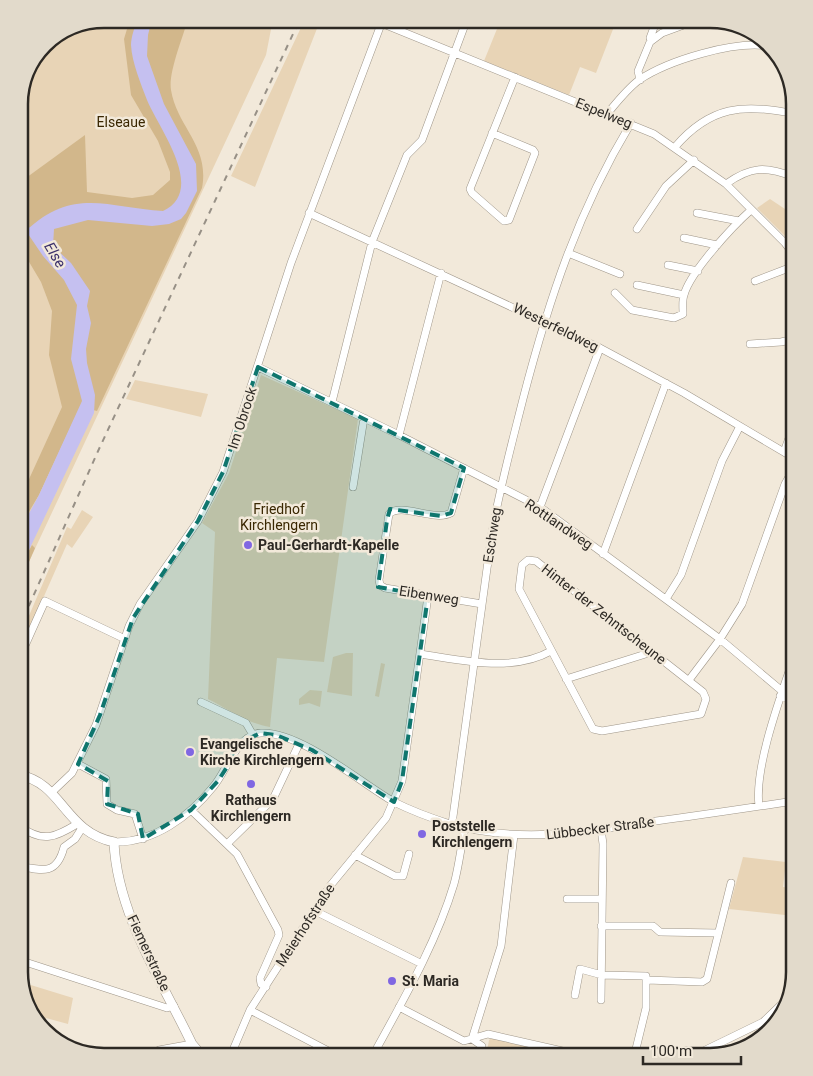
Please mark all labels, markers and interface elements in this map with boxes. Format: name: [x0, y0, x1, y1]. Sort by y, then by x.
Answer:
street label: Espelweg: [573, 94, 635, 132]
park label: Elseaue: [97, 114, 145, 130]
water label: Else: [40, 239, 70, 271]
street label: Westerfeldweg: [511, 299, 601, 355]
street label: Im Obrock: [224, 384, 260, 451]
street label: Rottlandweg: [522, 495, 596, 553]
park label: Friedhof Kirchlengern: [240, 501, 318, 533]
street label: Eschweg: [480, 506, 504, 564]
place label: Paul-Gerhardt-Kapelle: [258, 537, 399, 553]
marker: Paul-Gerhardt-Kapelle: [242, 539, 254, 551]
street label: Hinter der Zehntscheune: [539, 561, 669, 667]
street label: Eibenweg: [398, 582, 460, 608]
place label: Evangelische Kirche Kirchlengern: [200, 736, 324, 768]
marker: Evangelische Kirche Kirchlengern: [184, 746, 196, 758]
marker: Rathaus Kirchlengern: [245, 778, 257, 790]
place label: Rathaus Kirchlengern: [211, 792, 291, 824]
street label: Lübbecker Straße: [545, 813, 655, 843]
place label: Poststelle Kirchlengern: [432, 818, 513, 850]
marker: Poststelle Kirchlengern: [416, 828, 428, 840]
street label: Meierhofstraße: [272, 881, 338, 969]
street label: Fiemerstraße: [124, 912, 174, 994]
place label: St. Maria: [402, 973, 459, 989]
marker: St. Maria: [386, 975, 398, 987]
scale bar: [643, 1034, 740, 1066]
text: 100 m: [650, 1042, 692, 1060]

